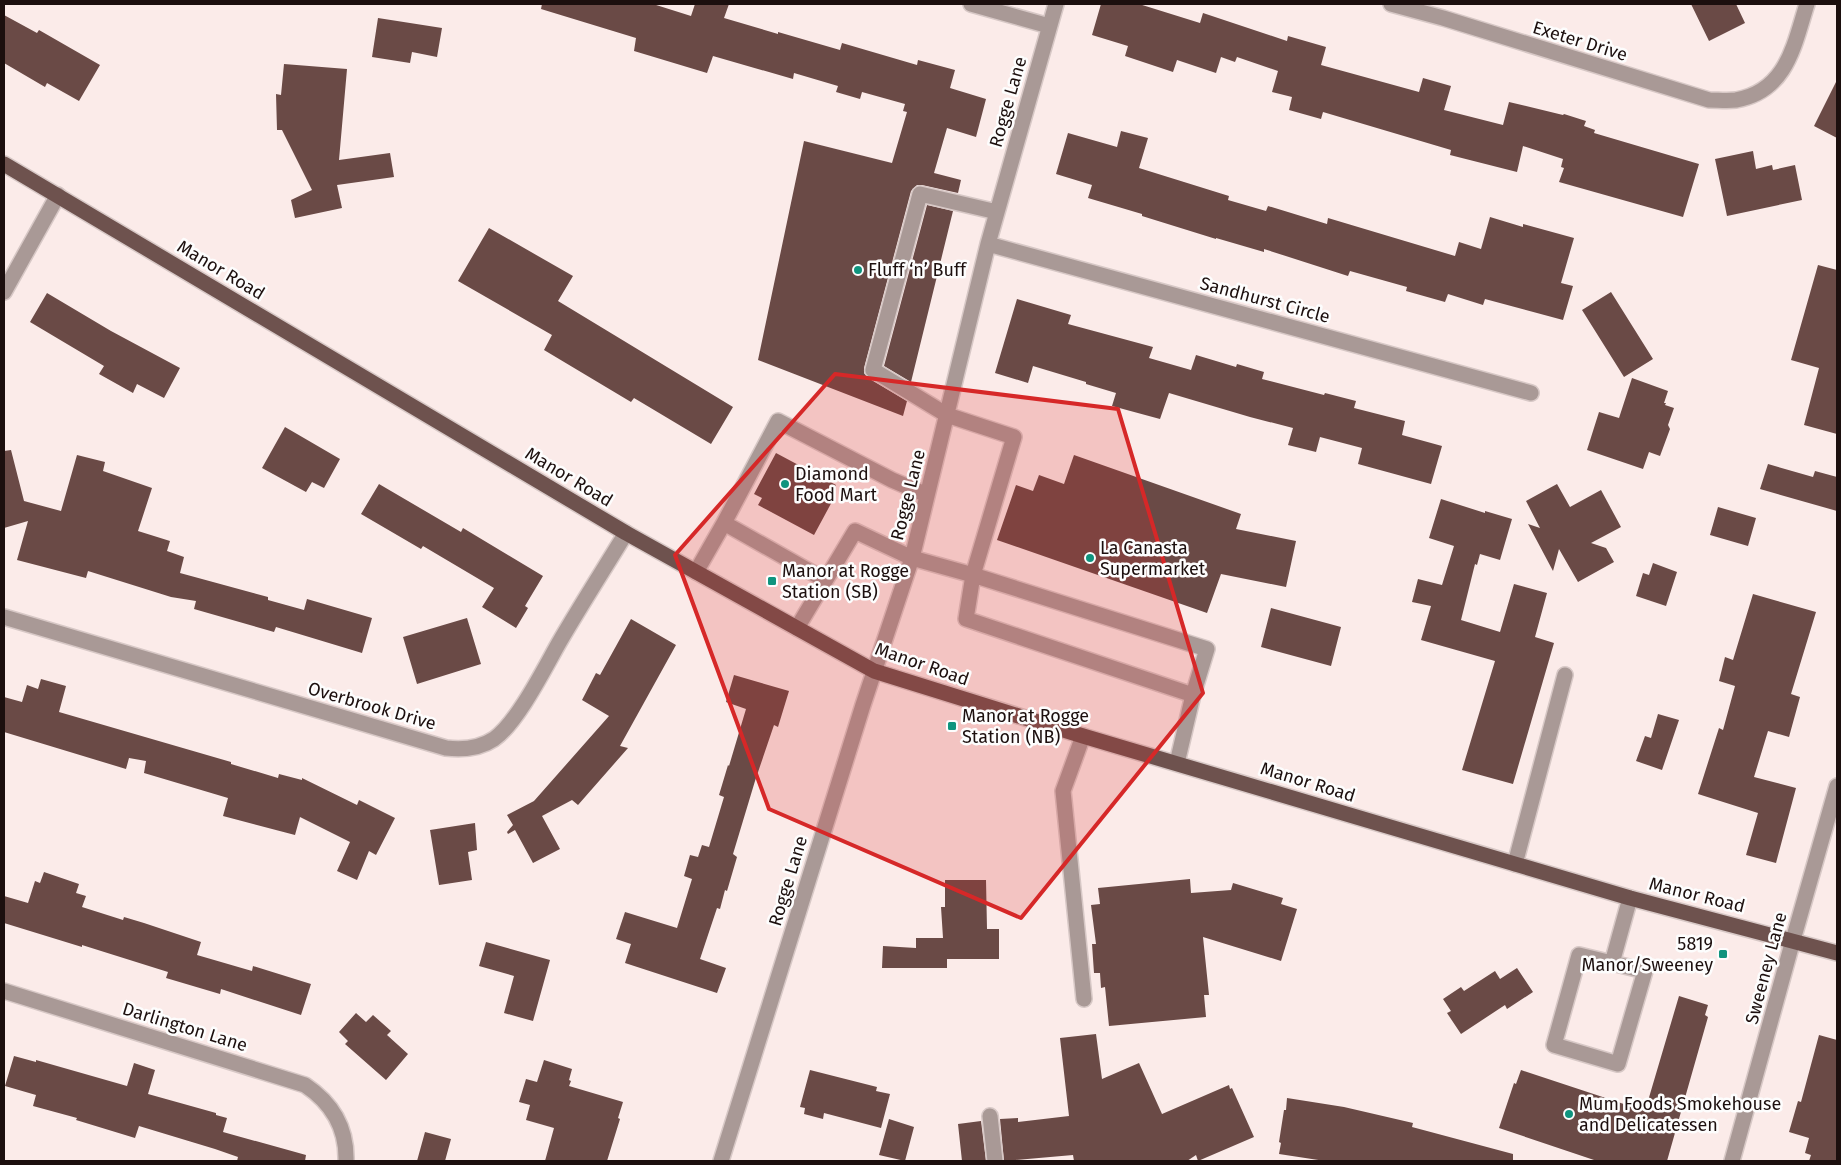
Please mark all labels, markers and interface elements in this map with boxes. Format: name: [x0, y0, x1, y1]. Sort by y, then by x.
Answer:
street label: Exeter Drive: [1530, 16, 1630, 66]
street label: Rogge Lane: [985, 54, 1031, 150]
street label: Manor Road: [173, 235, 269, 305]
place label: Fluff ‘n’ Buff: [868, 259, 968, 281]
marker: Fluff ‘n’ Buff: [852, 264, 864, 276]
street label: Sandhurst Circle: [1198, 272, 1332, 328]
street label: Manor Road: [521, 442, 617, 512]
street label: Rogge Lane: [886, 447, 930, 543]
place label: Diamond Food Mart: [795, 463, 878, 506]
marker: Diamond Food Mart: [779, 478, 791, 490]
place label: La Canasta Supermarket: [1100, 537, 1206, 580]
marker: La Canasta Supermarket: [1084, 552, 1096, 564]
place label: Manor at Rogge Station (SB): [782, 560, 909, 603]
marker: Manor at Rogge Station (SB): [766, 575, 778, 587]
street label: Manor Road: [872, 638, 972, 690]
street label: Overbrook Drive: [305, 677, 439, 735]
place label: Manor at Rogge Station (NB): [962, 705, 1089, 748]
marker: Manor at Rogge Station (NB): [946, 720, 958, 732]
street label: Manor Road: [1258, 757, 1358, 807]
street label: Rogge Lane: [764, 833, 812, 929]
street label: Manor Road: [1647, 872, 1747, 918]
street label: Sweeney Lane: [1740, 910, 1792, 1026]
place label: 5819 Manor/Sweeney: [1581, 933, 1713, 976]
marker: 5819 Manor/Sweeney: [1717, 948, 1729, 960]
street label: Darlington Lane: [120, 998, 250, 1056]
place label: Mum Foods Smokehouse and Delicatessen: [1579, 1093, 1781, 1136]
marker: Mum Foods Smokehouse and Delicatessen: [1563, 1108, 1575, 1120]

